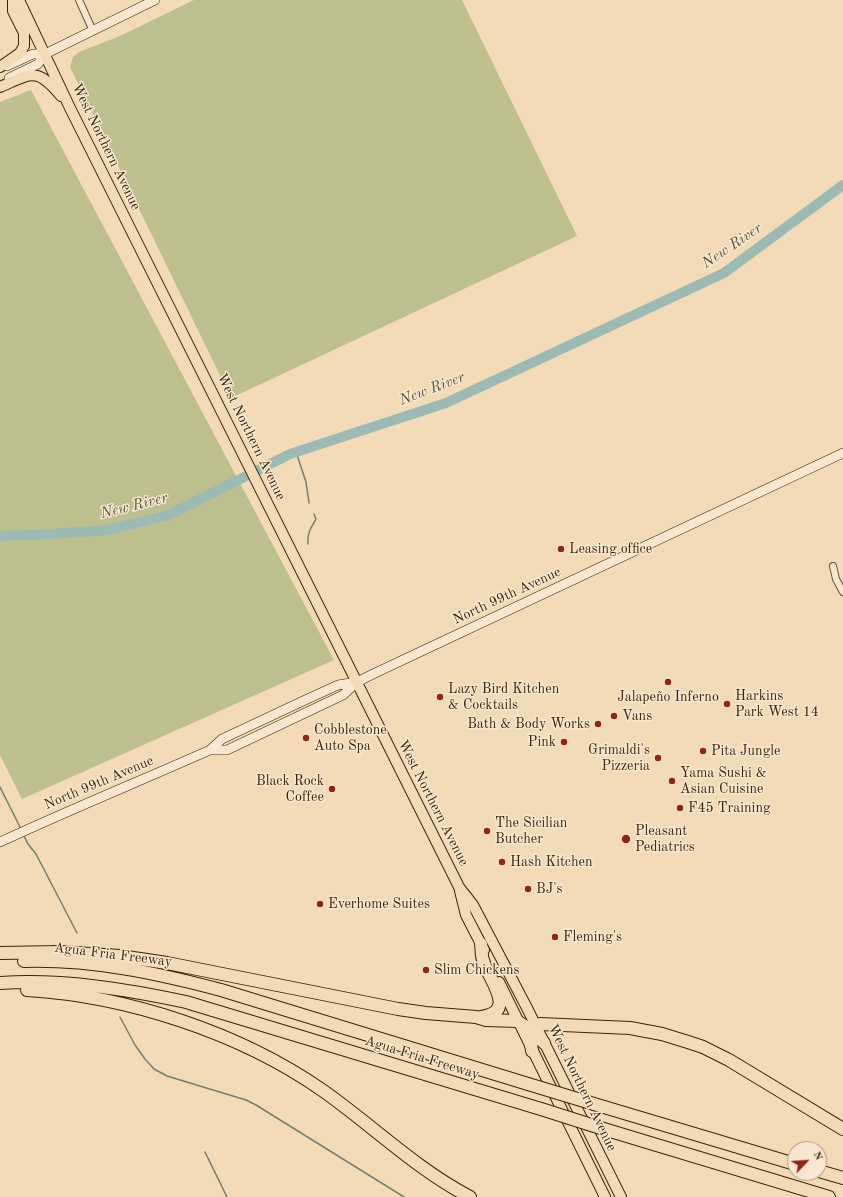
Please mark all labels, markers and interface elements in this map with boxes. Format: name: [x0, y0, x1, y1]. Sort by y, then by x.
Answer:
street label: West Northern Avenue: [68, 81, 144, 213]
water label: New River: [699, 219, 765, 273]
water label: New River: [397, 368, 467, 410]
street label: West Northern Avenue: [213, 371, 289, 503]
water label: New River: [99, 489, 169, 523]
place label: Leasing office: [569, 541, 652, 557]
marker: Leasing office: [556, 544, 566, 554]
street label: North 99th Avenue: [450, 564, 564, 628]
marker: Jalapeño Inferno: [663, 677, 673, 687]
place label: Lazy Bird Kitchen & Cocktails: [448, 681, 559, 714]
place label: Harkins Park West 14: [735, 688, 819, 720]
place label: Jalapeño Inferno: [617, 689, 719, 705]
marker: Lazy Bird Kitchen & Cocktails: [435, 692, 445, 702]
marker: Harkins Park West 14: [722, 699, 732, 709]
place label: Vans: [622, 708, 652, 724]
marker: Vans: [609, 711, 619, 721]
place label: Bath & Body Works: [467, 716, 590, 732]
marker: Bath & Body Works: [593, 719, 603, 729]
place label: Cobblestone Auto Spa: [314, 722, 387, 754]
marker: Cobblestone Auto Spa: [301, 733, 311, 743]
place label: Pink: [528, 734, 556, 750]
street label: West Northern Avenue: [394, 737, 472, 869]
marker: Pink: [559, 737, 569, 747]
place label: Grimaldi's Pizzeria: [588, 742, 650, 774]
place label: Pita Jungle: [711, 743, 780, 759]
marker: Pita Jungle: [698, 746, 708, 756]
street label: North 99th Avenue: [42, 752, 156, 814]
marker: Grimaldi's Pizzeria: [653, 753, 663, 763]
place label: Yama Sushi & Asian Cuisine: [680, 765, 767, 798]
place label: Black Rock Coffee: [256, 773, 324, 806]
marker: Yama Sushi & Asian Cuisine: [667, 776, 677, 786]
marker: Black Rock Coffee: [327, 784, 337, 794]
place label: F45 Training: [688, 800, 771, 816]
marker: F45 Training: [675, 803, 685, 813]
place label: The Sicilian Butcher: [495, 815, 567, 848]
place label: Pleasant Pediatrics: [635, 823, 695, 856]
marker: The Sicilian Butcher: [482, 826, 492, 836]
marker: Pleasant Pediatrics: [620, 833, 632, 845]
place label: Hash Kitchen: [510, 854, 593, 870]
marker: Hash Kitchen: [497, 857, 507, 867]
place label: BJ's: [536, 881, 563, 897]
marker: BJ's: [523, 884, 533, 894]
place label: Everhome Suites: [328, 896, 430, 912]
marker: Everhome Suites: [315, 899, 325, 909]
place label: Fleming's: [563, 929, 622, 945]
marker: Fleming's: [550, 932, 560, 942]
street label: Agua Fria Freeway: [53, 939, 173, 971]
place label: Slim Chickens: [434, 962, 520, 978]
marker: Slim Chickens: [421, 965, 431, 975]
street label: West Northern Avenue: [544, 1022, 620, 1154]
street label: Agua Fria Freeway: [363, 1033, 481, 1083]
north arrow: [787, 1141, 827, 1181]
text: N: [811, 1150, 824, 1162]

